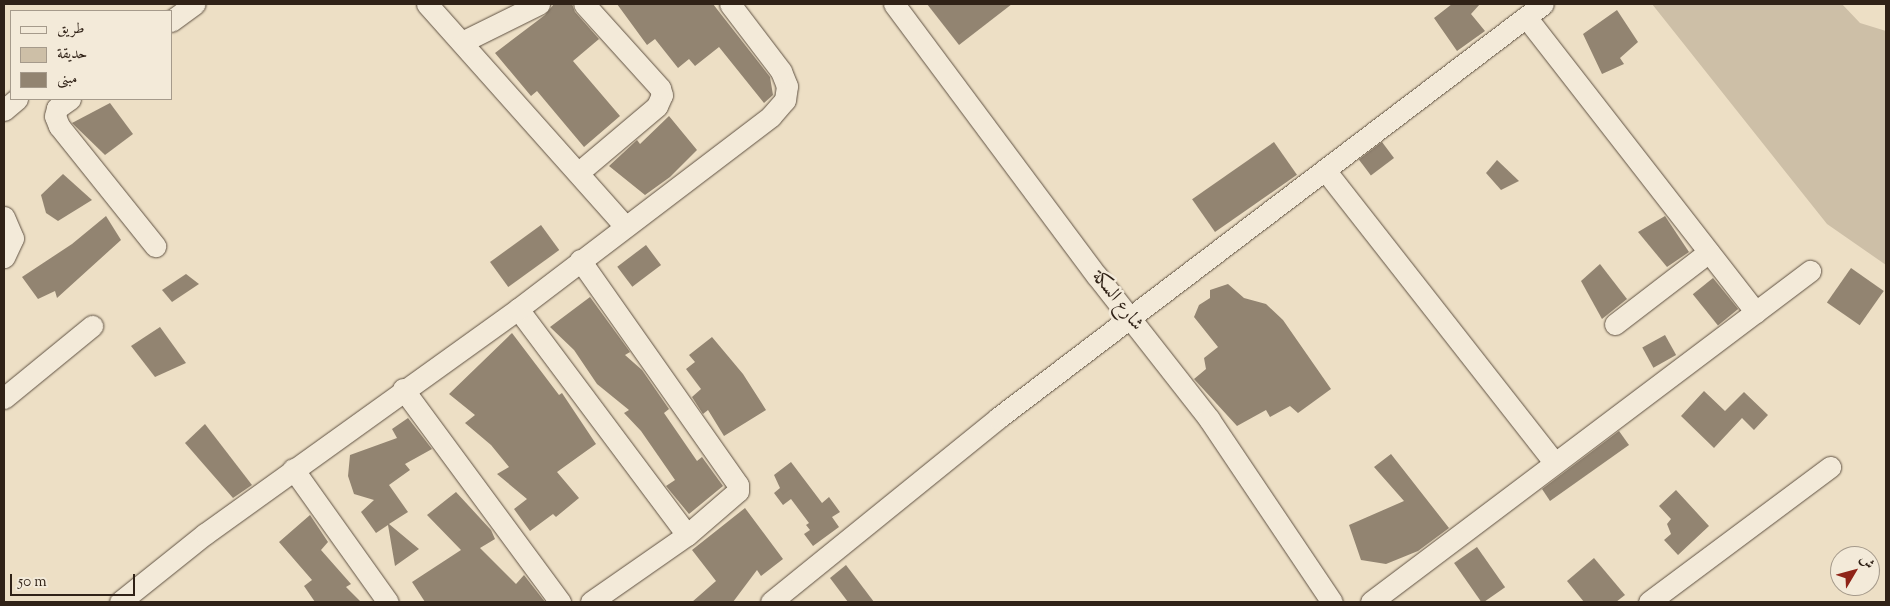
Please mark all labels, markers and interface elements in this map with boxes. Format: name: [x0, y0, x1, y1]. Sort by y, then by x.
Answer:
legend: [10, 10, 172, 100]
text: طريق: [57, 19, 84, 40]
text: حديقة: [57, 44, 87, 65]
text: مبنى: [57, 69, 77, 90]
street label: شارع السكة: [1086, 266, 1148, 336]
north arrow: [1830, 546, 1880, 596]
text: ش: [1854, 551, 1878, 574]
scale bar: [12, 564, 138, 596]
text: 50 m: [18, 572, 47, 593]

